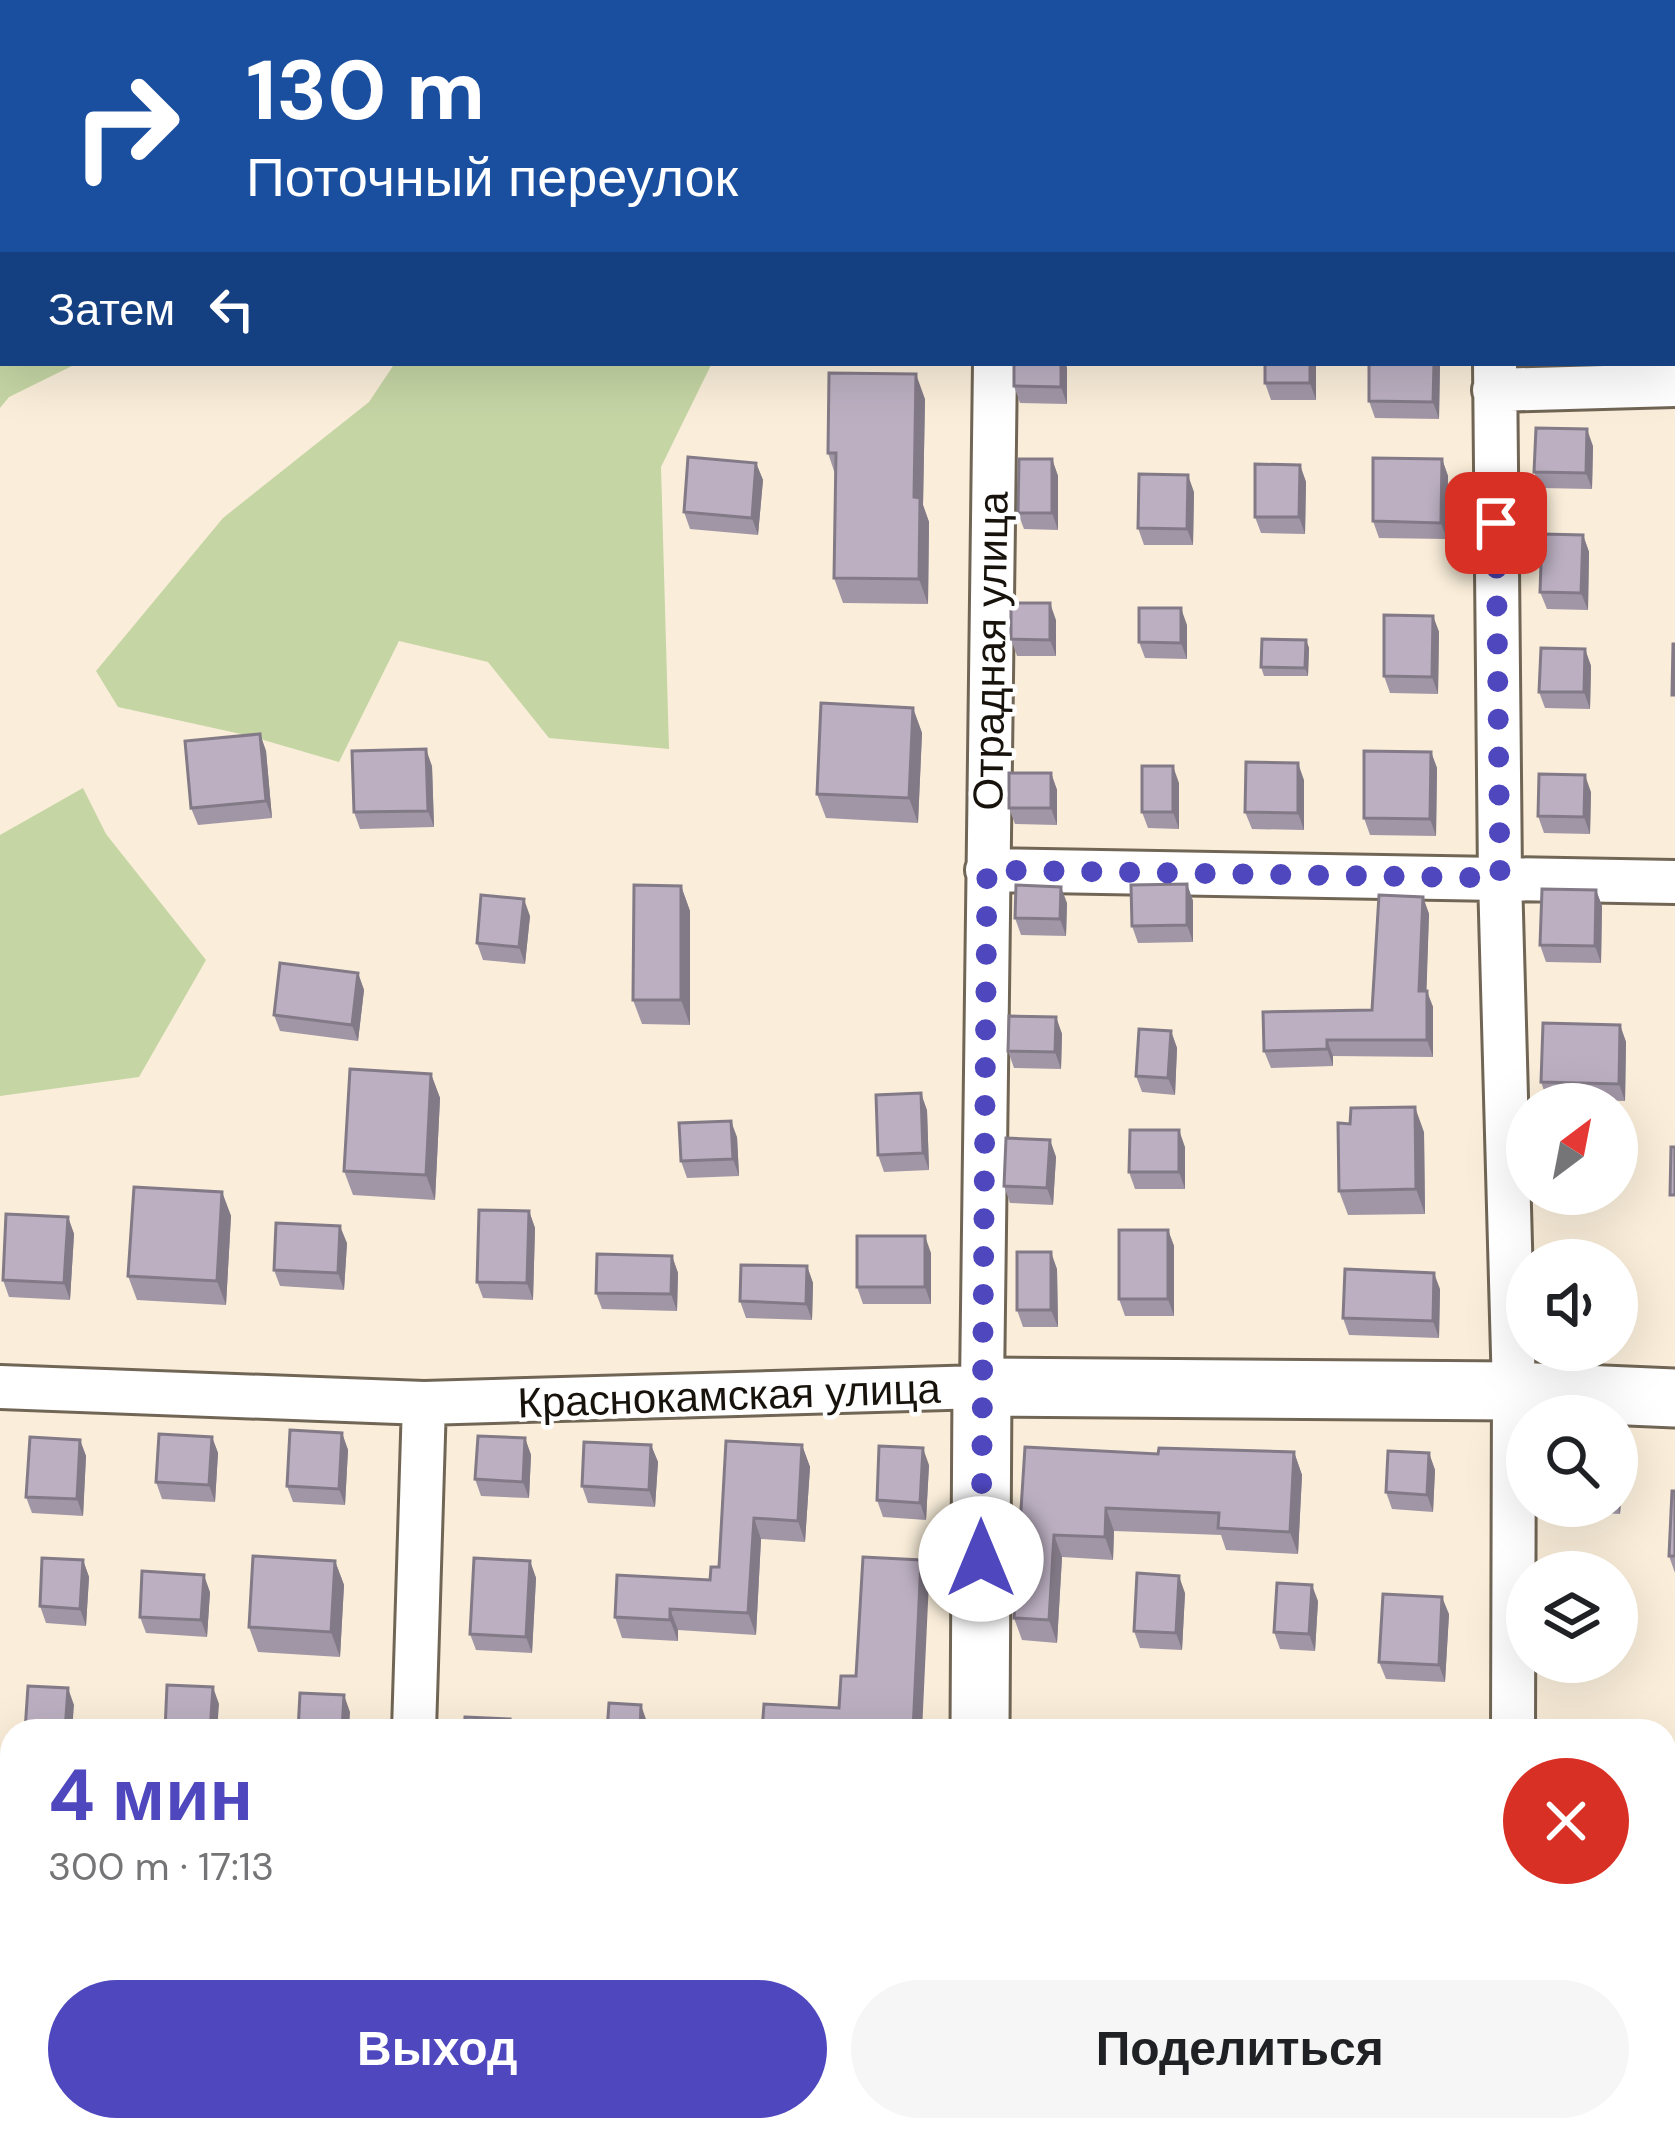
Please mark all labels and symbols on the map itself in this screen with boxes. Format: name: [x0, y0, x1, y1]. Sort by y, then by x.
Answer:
pin: [1445, 472, 1547, 574]
street label: Отрадная улица: [960, 490, 1021, 811]
north arrow: [1506, 1083, 1638, 1215]
street label: Краснокамская улица: [517, 1361, 942, 1430]
position arrow: [918, 1496, 1044, 1622]

